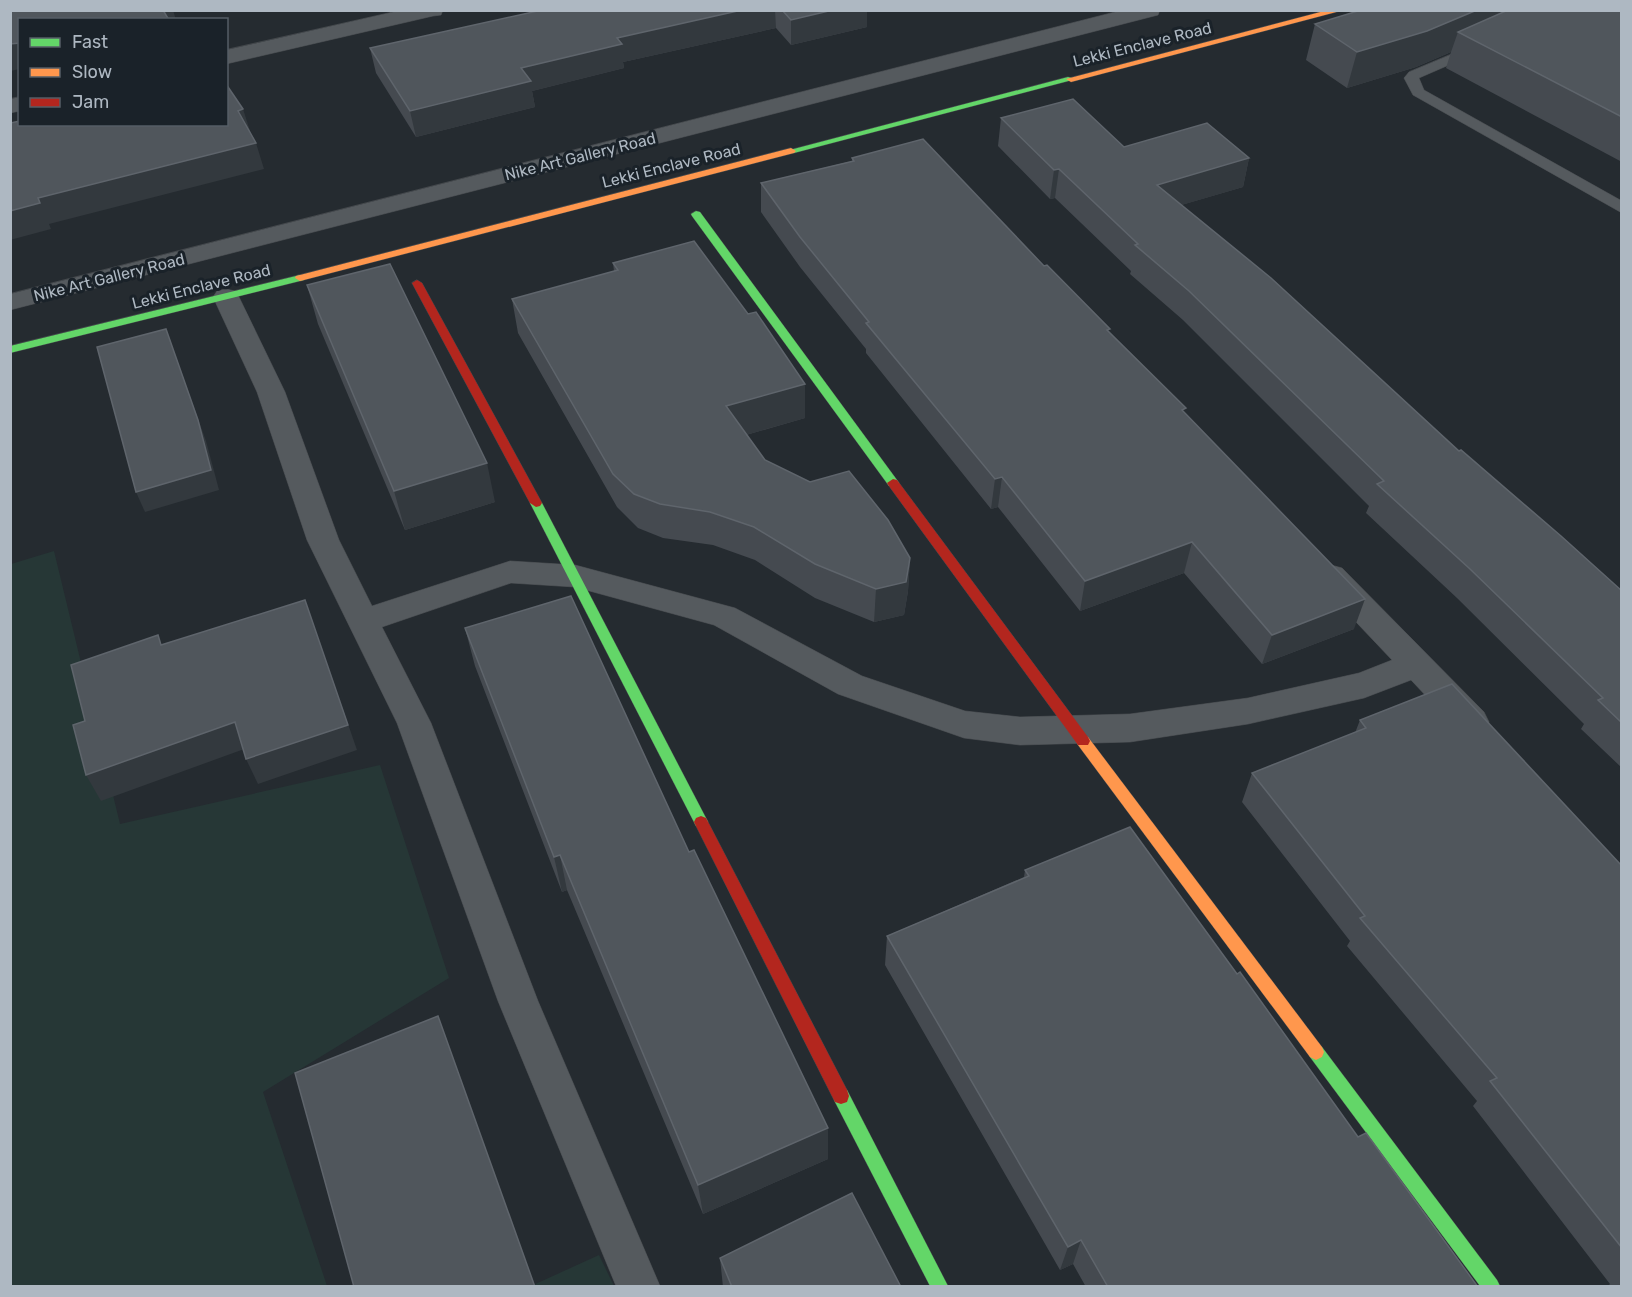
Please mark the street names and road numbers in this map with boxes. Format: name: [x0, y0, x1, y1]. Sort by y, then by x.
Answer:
street label: Lekki Enclave Road: [1071, 18, 1213, 71]
street label: Nike Art Gallery Road: [503, 129, 658, 184]
street label: Lekki Enclave Road: [600, 139, 742, 192]
street label: Nike Art Gallery Road: [32, 250, 187, 305]
street label: Lekki Enclave Road: [130, 260, 272, 313]

